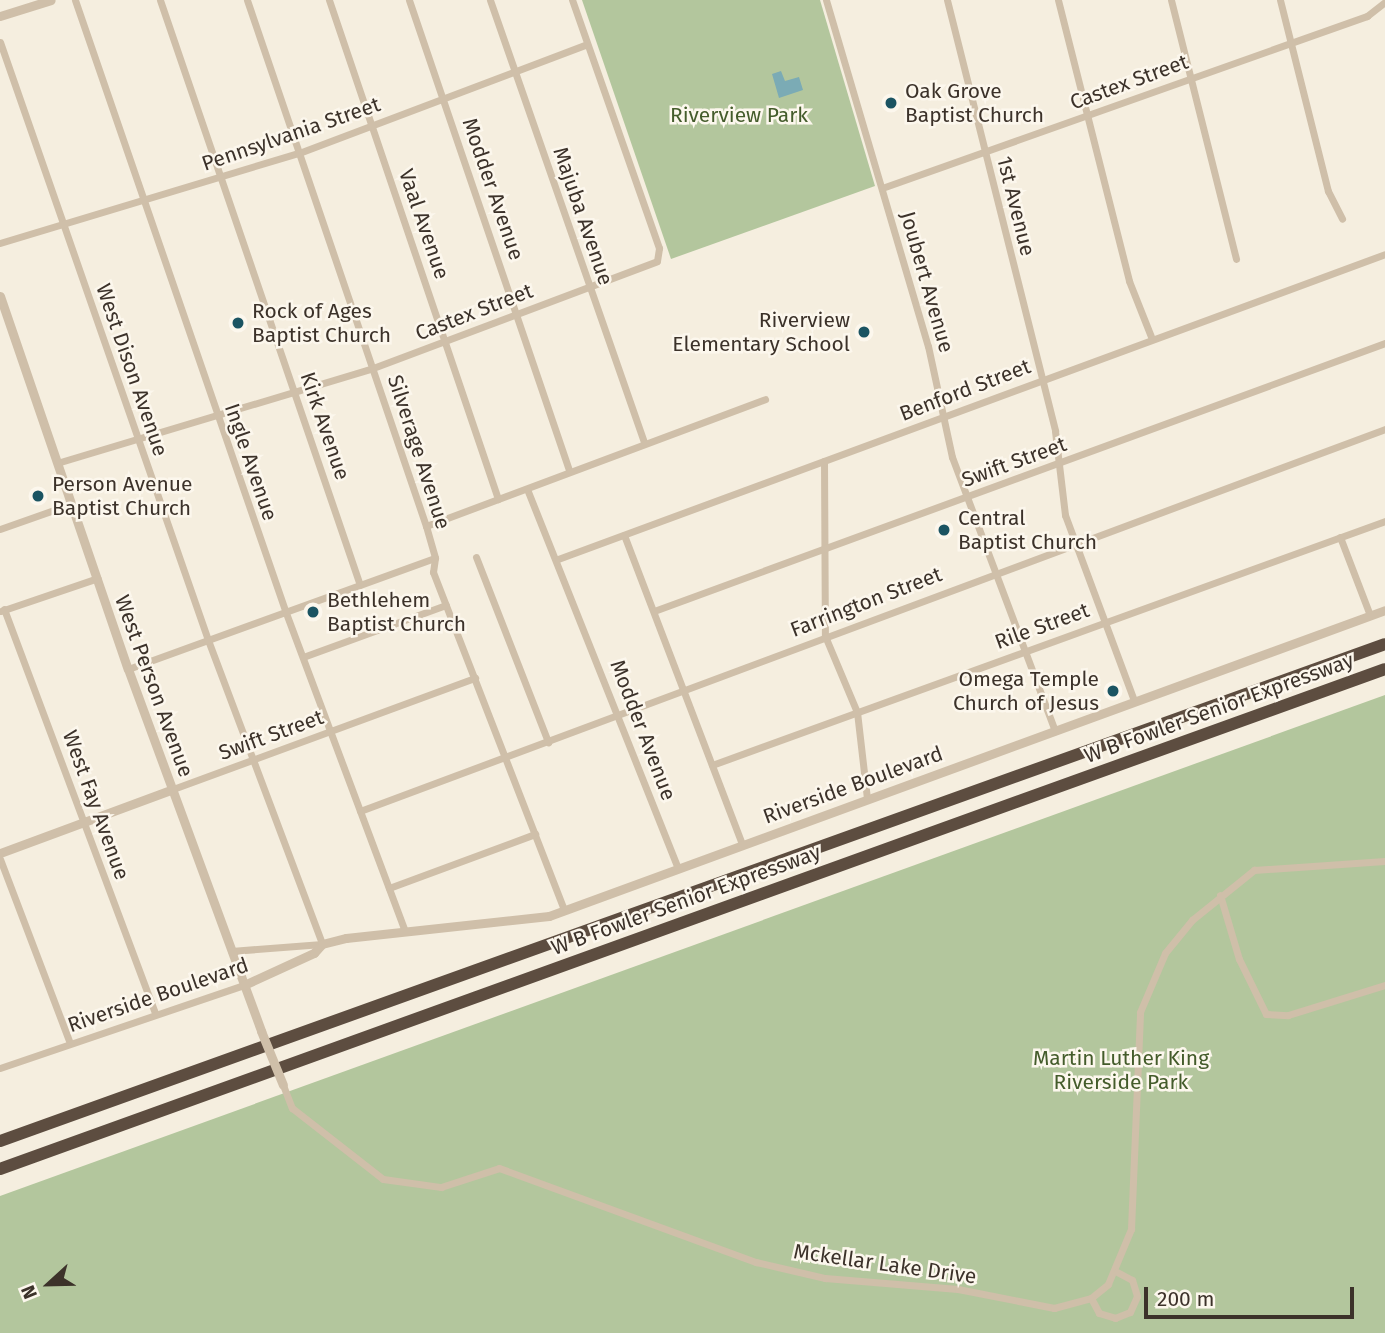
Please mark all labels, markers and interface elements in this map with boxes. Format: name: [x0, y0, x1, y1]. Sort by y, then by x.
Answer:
street label: Castex Street: [1067, 49, 1191, 115]
place label: Oak Grove Baptist Church: [905, 78, 1044, 128]
street label: Pennsylvania Street: [199, 92, 383, 176]
marker: Oak Grove Baptist Church: [883, 95, 899, 111]
park label: Riverview Park: [670, 102, 808, 128]
street label: Modder Avenue: [457, 115, 529, 263]
street label: Majuba Avenue: [548, 144, 618, 288]
street label: 1st Avenue: [991, 154, 1041, 258]
street label: Vaal Avenue: [393, 166, 455, 282]
street label: Joubert Avenue: [895, 208, 959, 356]
street label: Castex Street: [412, 278, 536, 346]
street label: West Dison Avenue: [91, 281, 173, 459]
place label: Rock of Ages Baptist Church: [252, 298, 391, 348]
place label: Riverview Elementary School: [672, 307, 850, 357]
marker: Rock of Ages Baptist Church: [230, 315, 246, 331]
marker: Riverview Elementary School: [856, 324, 872, 340]
street label: Benford Street: [896, 353, 1034, 427]
street label: Kirk Avenue: [295, 369, 355, 483]
street label: Silverage Avenue: [382, 372, 456, 532]
street label: Ingle Avenue: [219, 400, 283, 524]
street label: Swift Street: [958, 431, 1070, 493]
place label: Person Avenue Baptist Church: [52, 471, 192, 521]
marker: Person Avenue Baptist Church: [30, 488, 46, 504]
place label: Central Baptist Church: [958, 505, 1097, 555]
marker: Central Baptist Church: [936, 522, 952, 538]
street label: Farrington Street: [787, 562, 945, 642]
place label: Bethlehem Baptist Church: [327, 587, 466, 637]
street label: West Person Avenue: [109, 591, 199, 781]
street label: Rile Street: [991, 597, 1093, 655]
marker: Bethlehem Baptist Church: [305, 604, 321, 620]
street label: W B Fowler Senior Expressway: [1081, 647, 1357, 769]
street label: Modder Avenue: [605, 656, 681, 804]
place label: Omega Temple Church of Jesus: [953, 666, 1099, 716]
marker: Omega Temple Church of Jesus: [1105, 683, 1121, 699]
street label: Swift Street: [215, 704, 327, 766]
street label: West Fay Avenue: [57, 727, 135, 883]
street label: Riverside Boulevard: [760, 741, 946, 829]
street label: W B Fowler Senior Expressway: [548, 839, 824, 961]
street label: Riverside Boulevard: [64, 952, 252, 1038]
park label: Martin Luther King Riverside Park: [1033, 1045, 1209, 1095]
street label: Mckellar Lake Drive: [792, 1239, 978, 1289]
north arrow: [14, 1249, 84, 1319]
scale bar: [1147, 1274, 1357, 1318]
text: N: [16, 1282, 42, 1302]
text: 200 m: [1157, 1286, 1214, 1312]

